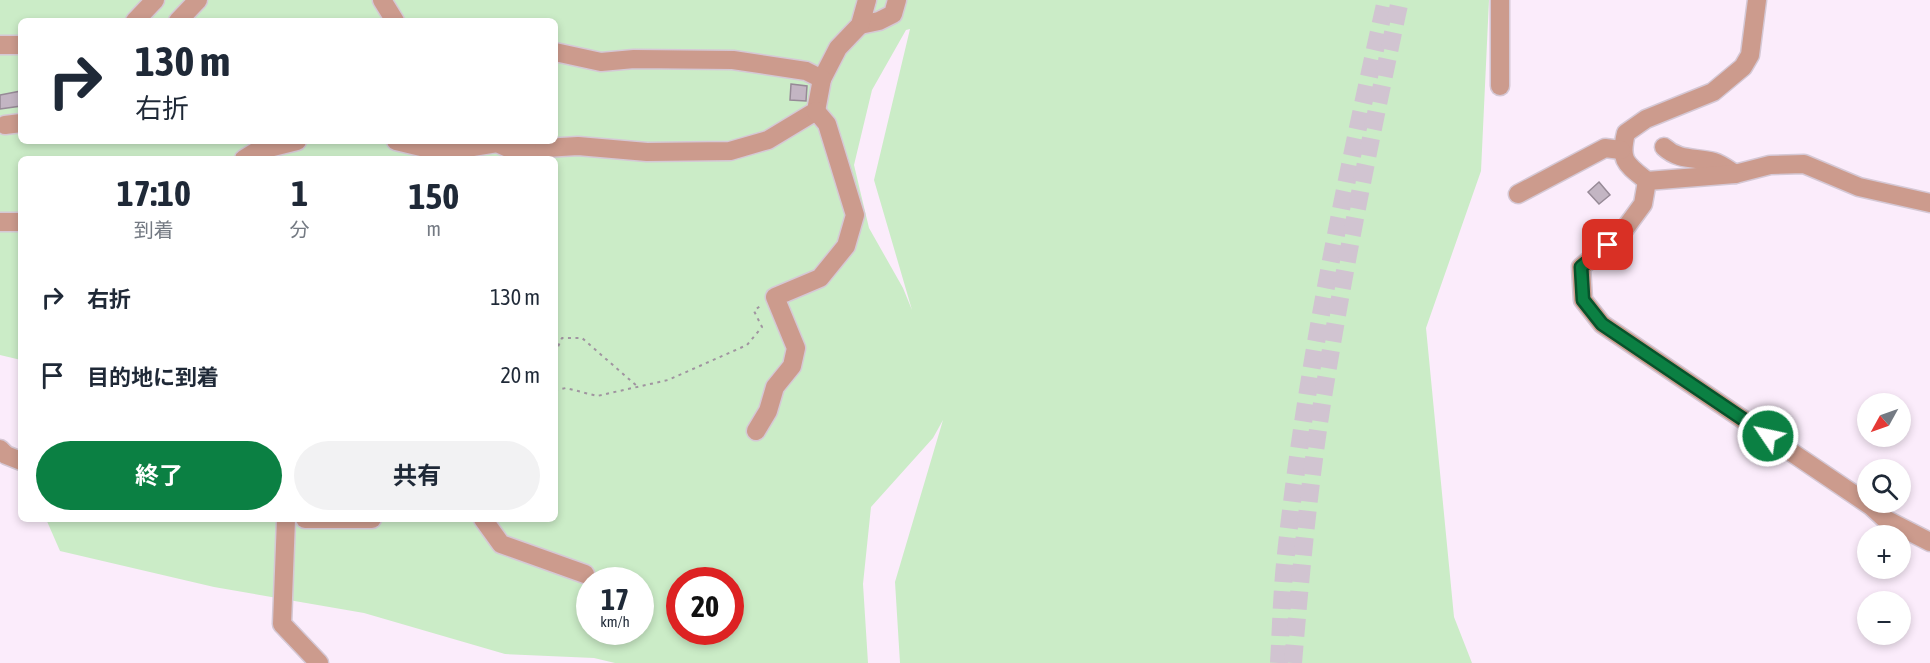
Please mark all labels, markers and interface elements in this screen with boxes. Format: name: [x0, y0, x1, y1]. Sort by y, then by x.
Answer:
text: 130 m: [135, 37, 230, 85]
icon: right: [36, 42, 114, 120]
text: 右折: [135, 93, 189, 124]
text: 17:10: [117, 172, 191, 214]
text: 1: [291, 172, 308, 214]
text: 150: [408, 175, 459, 217]
text: m: [427, 217, 441, 240]
text: 到着: [134, 218, 174, 241]
text: 分: [290, 218, 310, 241]
pin: [1582, 219, 1633, 270]
icon: arrive: [1591, 228, 1624, 261]
icon: right: [36, 281, 69, 314]
text: 130 m: [490, 284, 540, 310]
text: 右折: [87, 286, 131, 312]
icon: arrive: [36, 359, 69, 392]
text: 20 m: [500, 362, 540, 388]
text: 目的地に到着: [87, 364, 219, 390]
north arrow: [1857, 393, 1911, 447]
map controls: [1857, 393, 1911, 645]
position arrow: [1736, 404, 1800, 468]
button: 終了: [36, 441, 282, 510]
button: 共有: [294, 441, 540, 510]
button: search: [1857, 459, 1911, 513]
button: +: [1857, 525, 1911, 579]
speed limit sign: 20: [666, 567, 744, 645]
text: 17: [601, 582, 629, 616]
button: −: [1857, 591, 1911, 645]
text: km/h: [600, 613, 630, 630]

